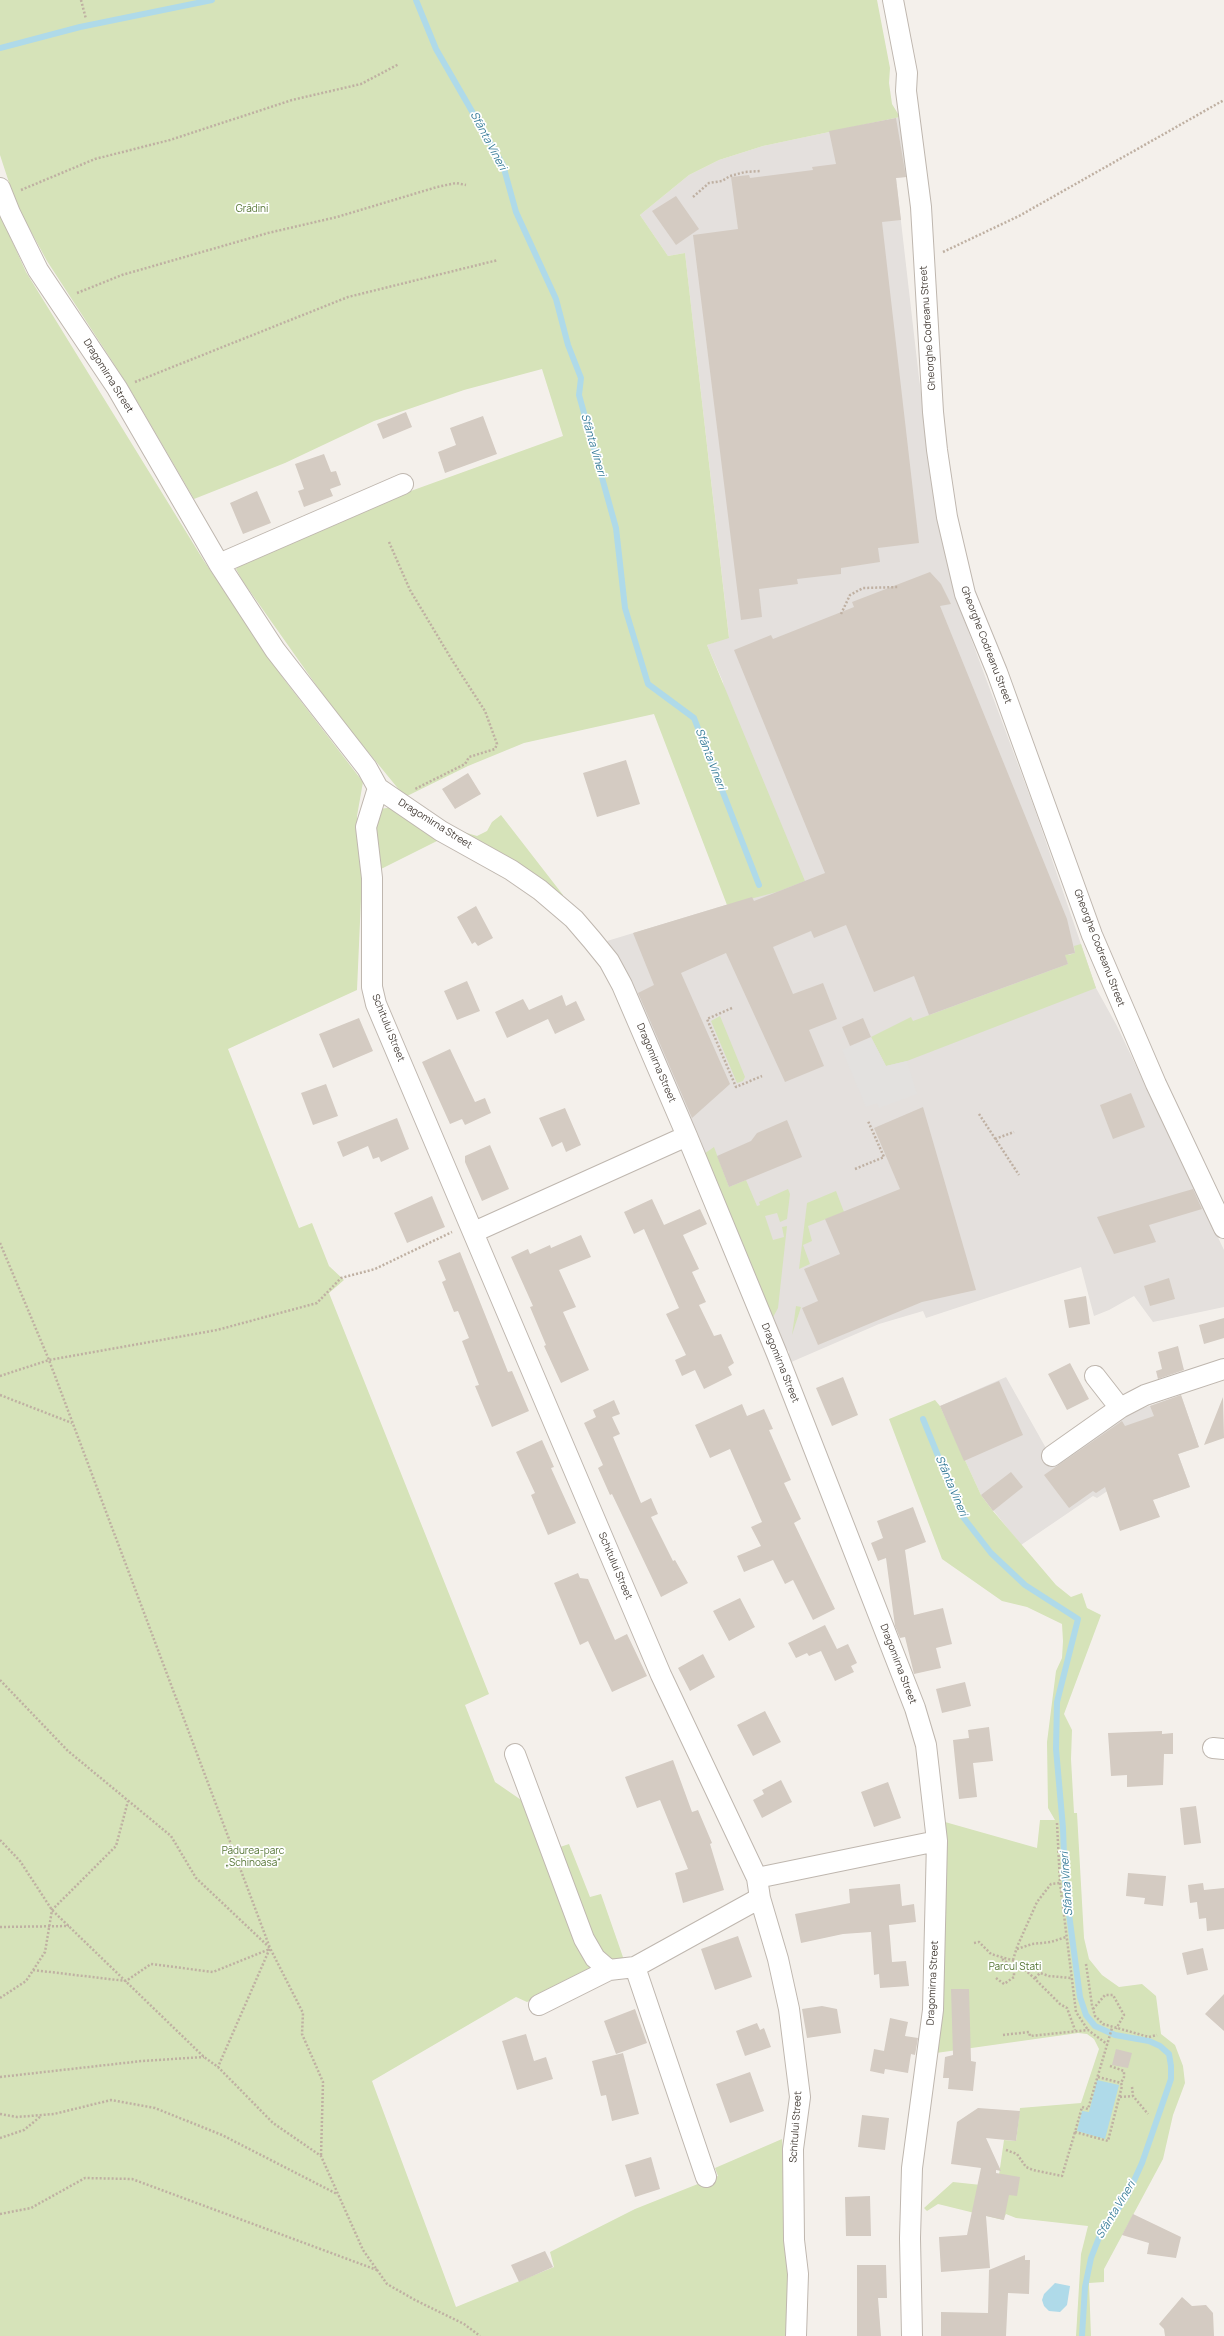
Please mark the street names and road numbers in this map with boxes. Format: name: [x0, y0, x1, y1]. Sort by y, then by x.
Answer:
street label: Gheorghe Codreanu Street: [918, 265, 938, 391]
street label: Dragomirna Street: [80, 337, 136, 415]
street label: Gheorghe Codreanu Street: [958, 585, 1014, 705]
street label: Dragomirna Street: [396, 796, 474, 852]
street label: Gheorghe Codreanu Street: [1071, 888, 1127, 1008]
street label: Schitului Street: [369, 992, 407, 1064]
street label: Dragomirna Street: [634, 1022, 678, 1104]
street label: Dragomirna Street: [759, 1321, 801, 1405]
street label: Schitului Street: [595, 1531, 635, 1601]
street label: Dragomirna Street: [877, 1622, 919, 1706]
street label: Dragomirna Street: [925, 1940, 941, 2026]
street label: Schitului Street: [788, 2091, 804, 2163]

